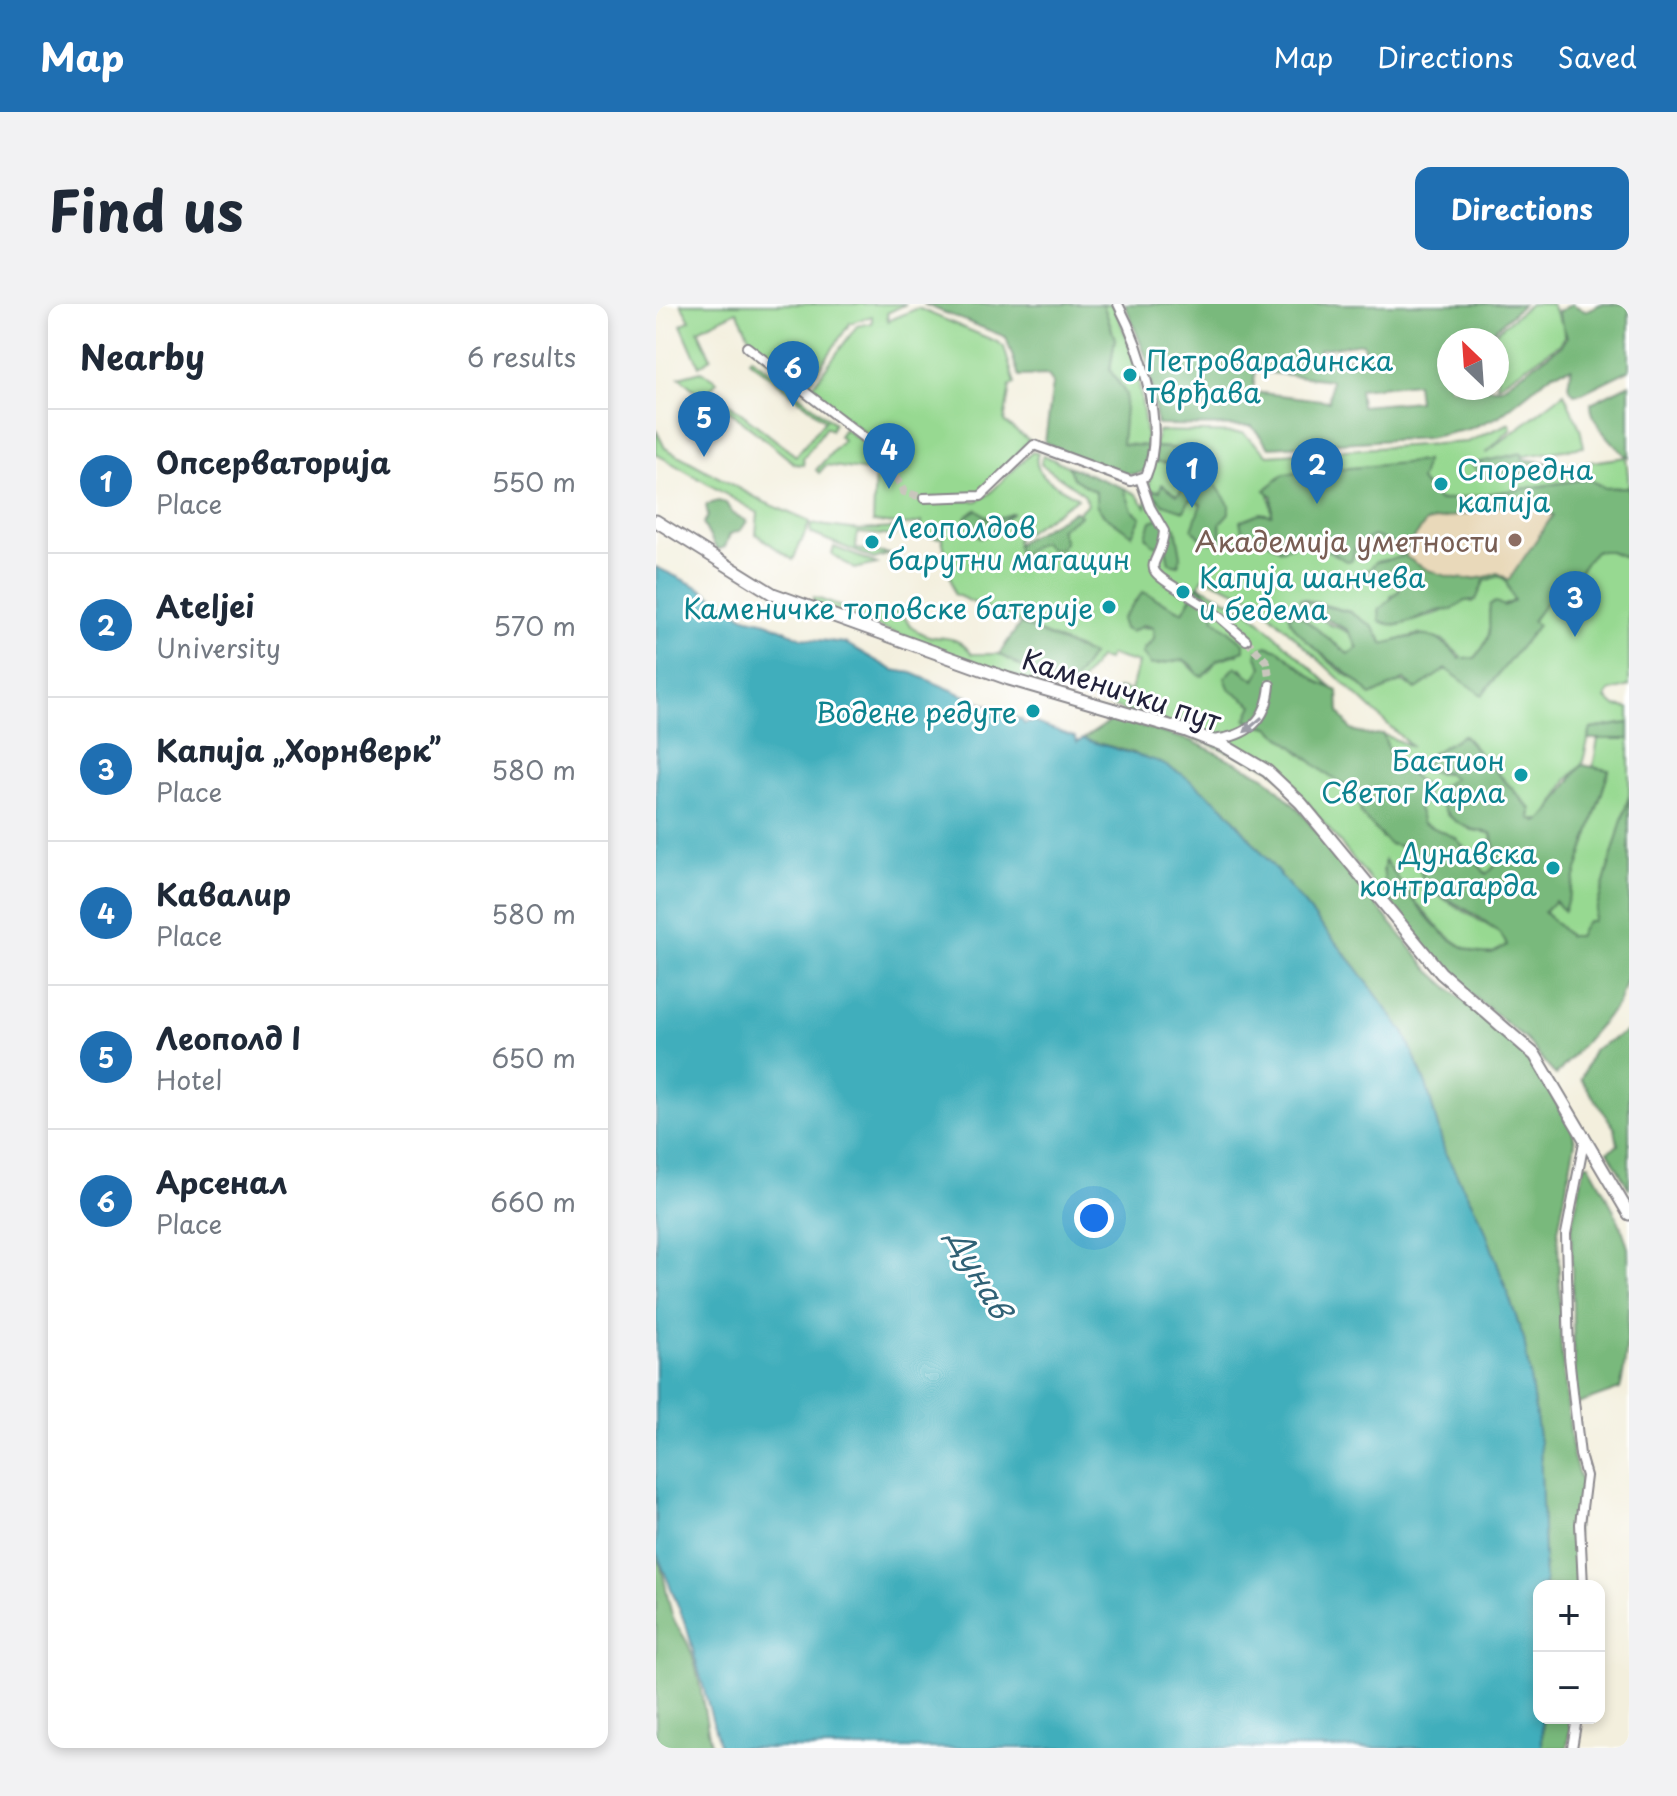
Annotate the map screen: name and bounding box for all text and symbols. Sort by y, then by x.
text: Map [40,28,124,85]
text: Map [1274,35,1333,78]
text: Directions [1377,35,1514,78]
text: Saved [1558,35,1637,78]
text: Find us [48,166,244,251]
button: Directions [1415,167,1629,250]
north arrow [1437,328,1509,400]
text: Nearby [80,330,205,382]
text: 6 results [467,337,576,376]
place label: Петроварадинска тврђава [1146,338,1394,413]
pin: 6 [767,341,819,407]
marker: Петроварадинска тврђава [1121,366,1139,384]
pin: 5 [678,391,730,457]
pin: 4 [863,423,915,489]
pin: 2 [1291,438,1343,504]
text: Опсерваторија [156,439,391,484]
pin: 1 [1166,442,1218,508]
place label: Споредна капија [1457,447,1594,522]
text: 1 [100,462,112,501]
text: 550 m [492,462,576,501]
marker: Споредна капија [1432,475,1450,493]
text: Place [156,484,222,523]
place label: Леополдов барутни магацин [888,505,1130,580]
place label: Академија уметности [1195,519,1499,562]
marker: Академија уметности [1506,531,1524,549]
marker: Леополдов барутни магацин [863,533,881,551]
place label: Капија шанчева и бедема [1199,555,1426,630]
pin: 3 [1549,571,1601,637]
text: Ateljei [156,583,255,628]
marker: Капија шанчева и бедема [1174,583,1192,601]
place label: Каменичке топовске батерије [683,586,1093,629]
marker: Каменичке топовске батерије [1100,598,1118,616]
text: 2 [97,606,115,645]
text: 570 m [493,606,576,645]
text: University [156,628,281,667]
street label: Каменички пут [1017,637,1228,742]
place label: Водене редуте [816,690,1017,733]
marker: Водене редуте [1024,702,1042,720]
one-way arrow [1243,716,1263,733]
text: Капија „Хорнверк” [156,727,441,772]
place label: Бастион Светог Карла [1321,738,1506,813]
text: 3 [97,750,115,789]
text: 580 m [491,750,576,789]
marker: Бастион Светог Карла [1512,766,1530,784]
text: Place [156,772,222,811]
place label: Дунавска контрагарда [1359,831,1538,906]
marker: Дунавска контрагарда [1544,859,1562,877]
text: Кавалир [156,871,291,916]
text: 4 [97,894,115,933]
text: 580 m [491,894,576,933]
text: Place [156,916,222,955]
text: Леополд I [156,1015,301,1060]
text: 5 [98,1038,114,1077]
text: 650 m [491,1038,576,1077]
text: Hotel [156,1060,222,1099]
text: Арсенал [156,1159,288,1204]
text: 6 [97,1182,115,1221]
text: 660 m [490,1182,576,1221]
your location [1074,1198,1114,1238]
text: Place [156,1204,222,1243]
water label: Дунав [937,1218,1026,1330]
map controls [1533,1580,1605,1724]
button: + [1533,1580,1605,1652]
button: − [1533,1652,1605,1724]

